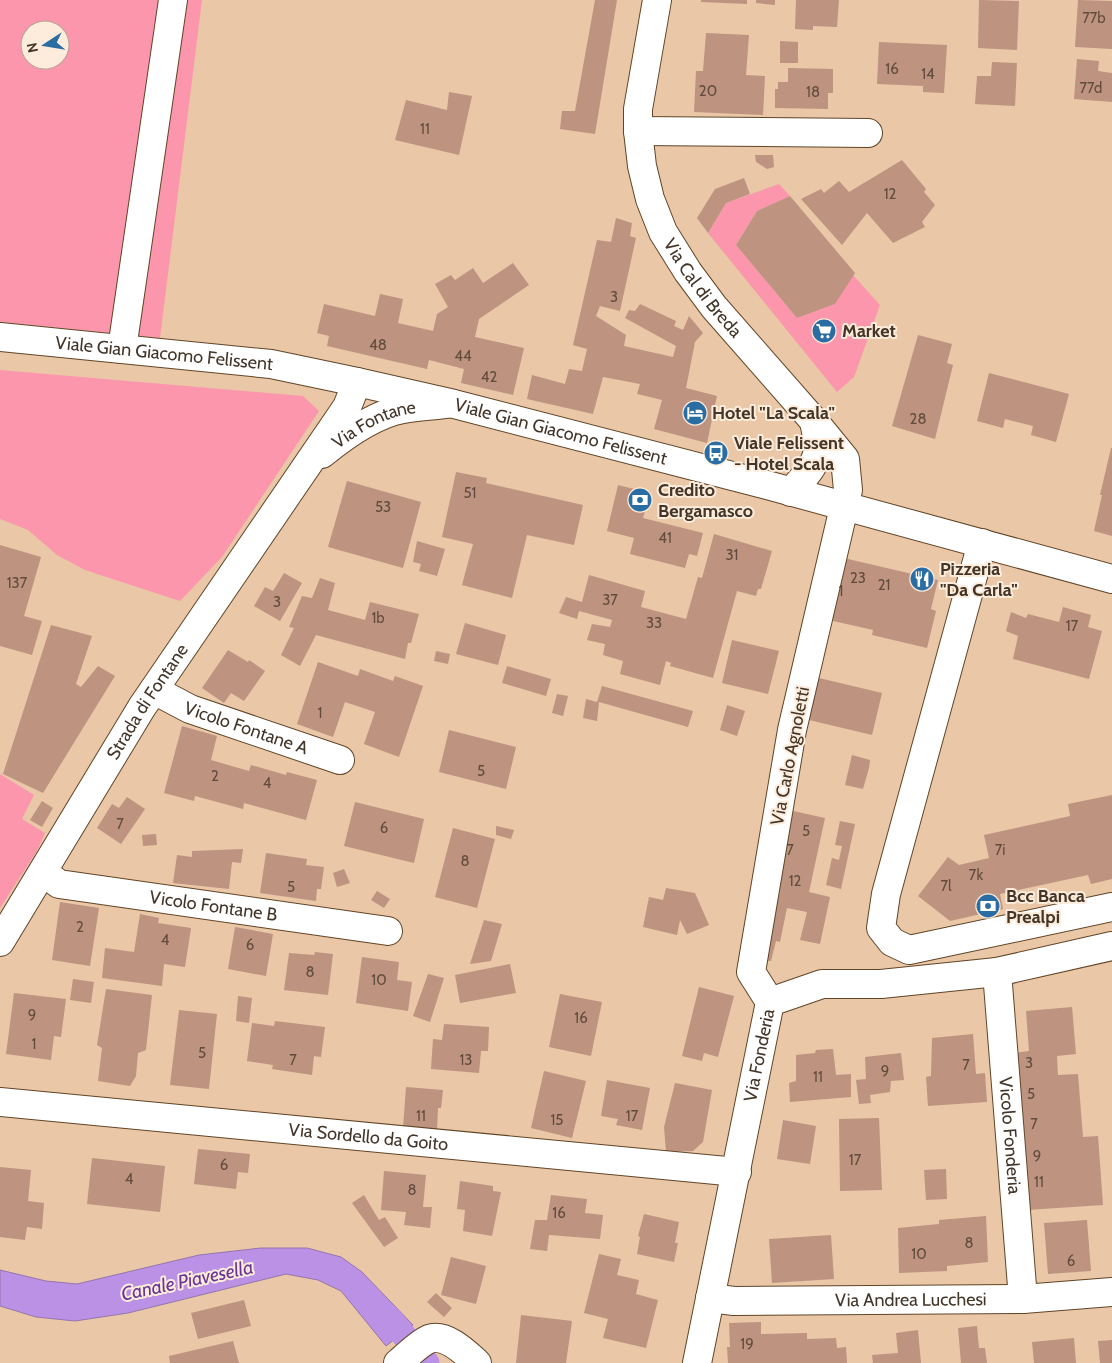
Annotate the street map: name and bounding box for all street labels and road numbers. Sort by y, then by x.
street label: Via Cal di Breda [659,234,747,342]
street label: Viale Gian Giacomo Felissent [54,332,274,375]
street label: Viale Gian Giacomo Felissent [452,394,669,470]
street label: Via Fontane [328,396,417,453]
street label: Strada di Fontane [102,640,193,763]
street label: Via Carlo Agnoletti [766,685,814,827]
street label: Vicolo Fontane A [181,697,311,759]
street label: Vicolo Fontane B [148,886,279,926]
street label: Via Fonderia [739,1006,779,1104]
street label: Vicolo Fonderia [994,1076,1026,1195]
street label: Via Sordello da Goito [288,1118,449,1156]
street label: Via Andrea Lucchesi [835,1288,987,1311]

